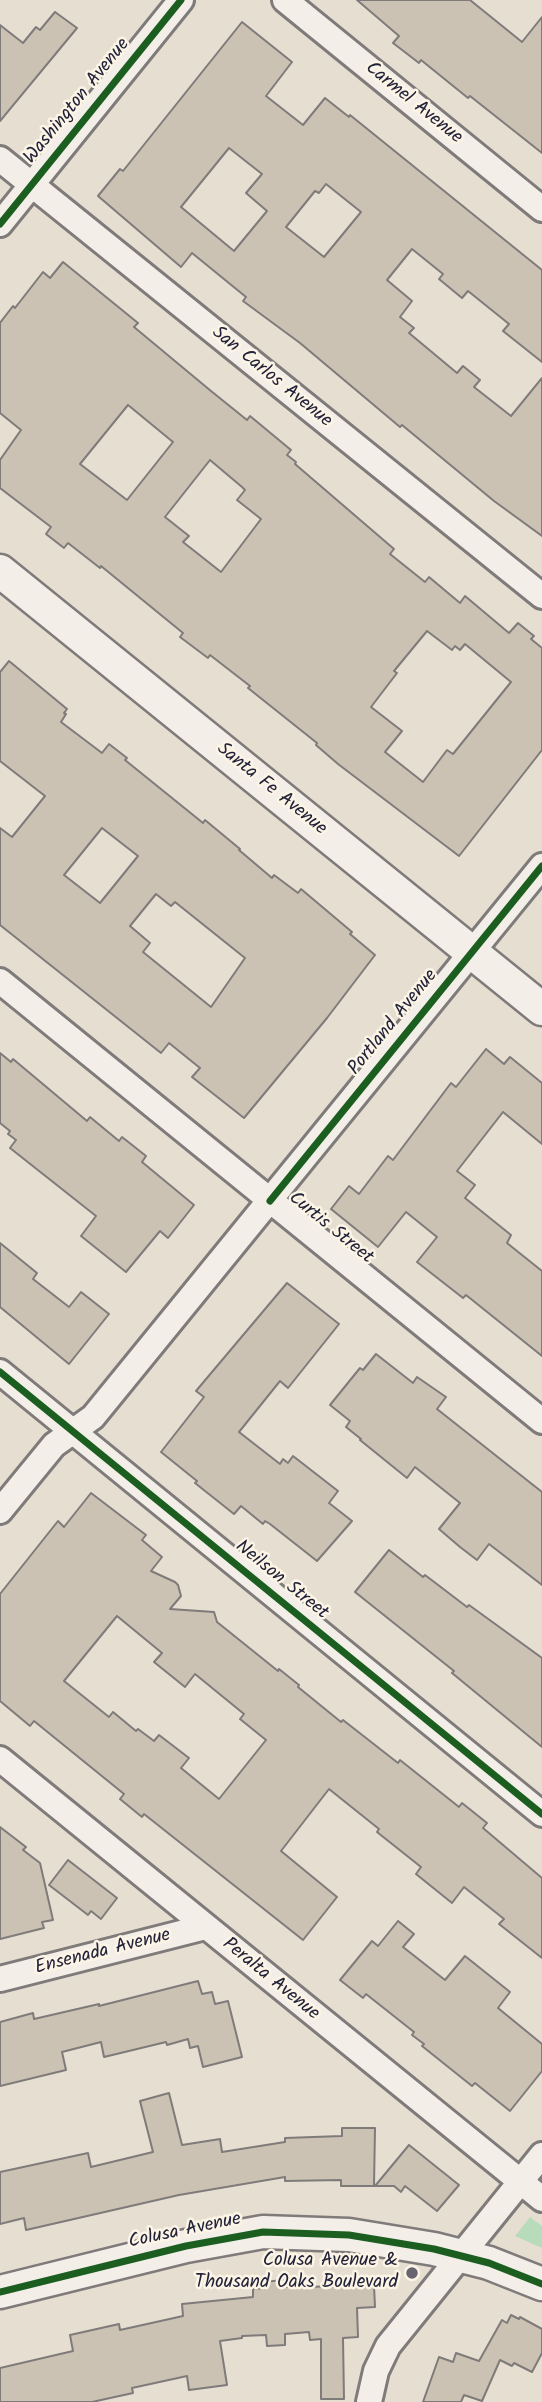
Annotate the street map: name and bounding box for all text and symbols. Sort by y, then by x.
street label: Washington Avenue [20,34,136,170]
street label: Carmel Avenue [360,58,466,150]
street label: San Carlos Avenue [206,322,336,434]
street label: Santa Fe Avenue [211,739,331,841]
street label: Portland Avenue [344,966,444,1080]
street label: Curtis Street [283,1188,377,1270]
street label: Neilson Street [230,1537,332,1625]
street label: Ensenada Avenue [33,1925,173,1981]
street label: Peralta Avenue [217,1934,323,2026]
street label: Colusa Avenue [127,2209,243,2255]
place label: Colusa Avenue & Thousand Oaks Boulevard [195,2251,398,2295]
marker: Colusa Avenue & Thousand Oaks Boulevard [404,2265,420,2281]

